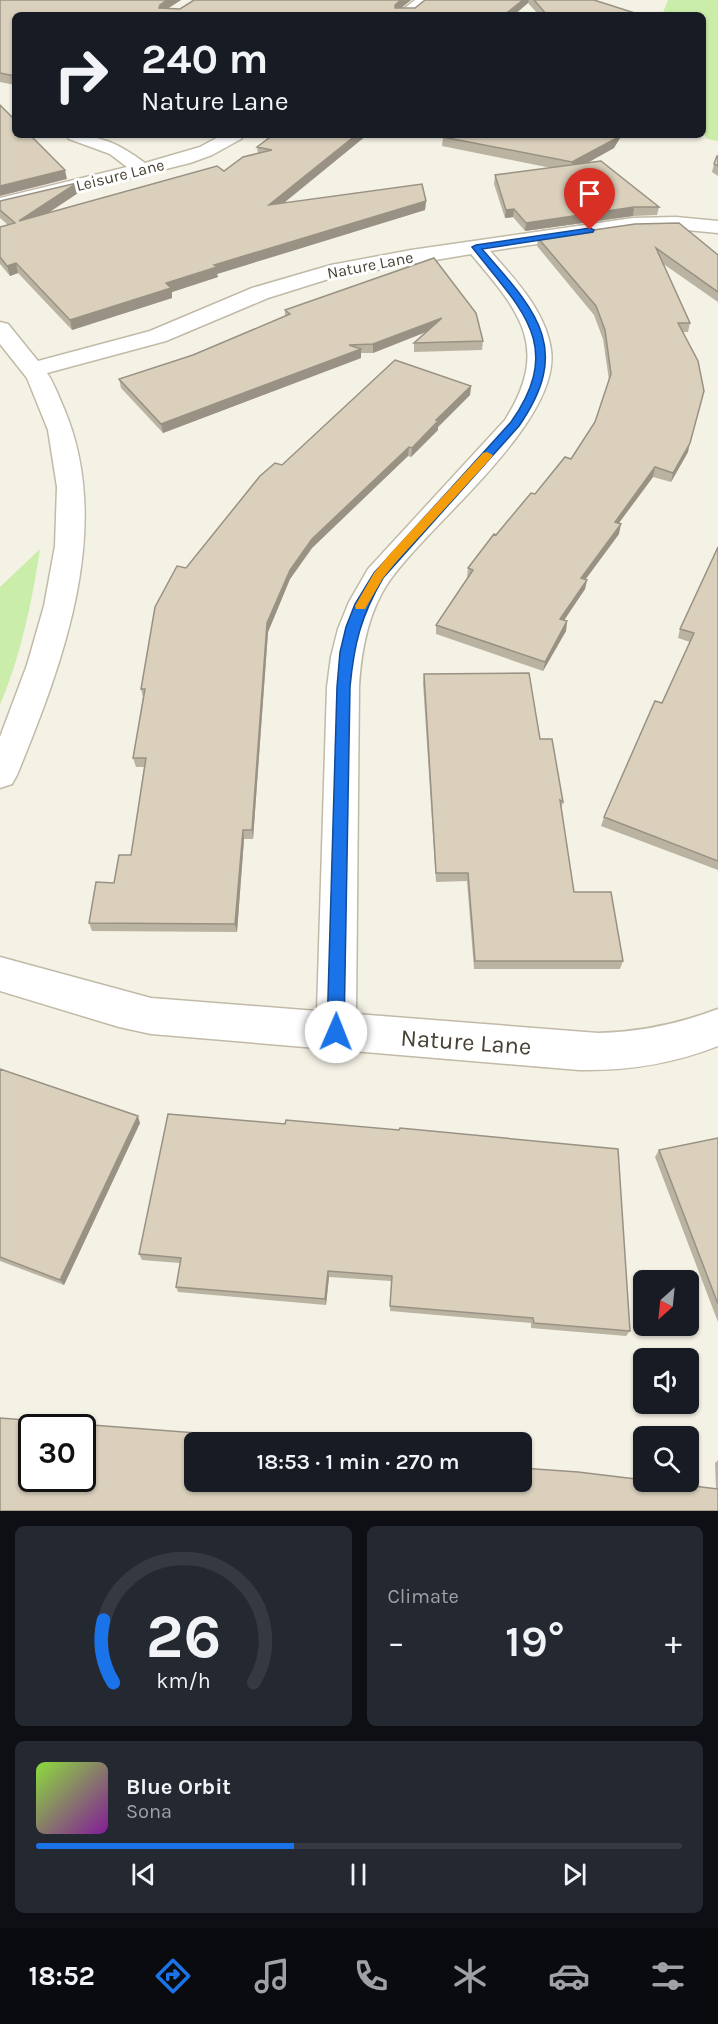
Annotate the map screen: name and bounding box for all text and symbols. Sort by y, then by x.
text: 240 m [141,34,268,84]
icon: right [42,36,120,114]
text: Nature Lane [141,85,289,117]
street label: Leisure Lane [74,155,166,195]
pin [564,168,615,230]
icon: arrive [573,177,606,210]
street label: Nature Lane [325,247,415,283]
position arrow [304,1000,368,1064]
street label: Nature Lane [400,1023,532,1061]
north arrow [633,1270,699,1336]
map controls [633,1270,699,1492]
button: sound [633,1348,699,1414]
speed limit sign: 30 [18,1414,96,1492]
button: search [633,1426,699,1492]
text: 18:53 · 1 min · 270 m [257,1449,460,1475]
text: Climate [388,1585,459,1608]
text: 26 [145,1600,221,1673]
text: 19° [505,1615,565,1667]
text: − [388,1623,405,1661]
text: + [665,1623,682,1661]
text: km/h [156,1668,210,1693]
text: Blue Orbit [126,1774,231,1800]
text: Sona [126,1800,172,1823]
icon: previous [127,1858,160,1891]
icon: pause [342,1858,375,1891]
icon: next [558,1858,591,1891]
icon: directions [152,1955,194,1997]
icon: music [251,1955,293,1997]
icon: phone [350,1955,392,1997]
icon: climate [449,1955,491,1997]
icon: car [548,1955,590,1997]
icon: filters [647,1955,689,1997]
text: 18:52 [29,1960,95,1992]

